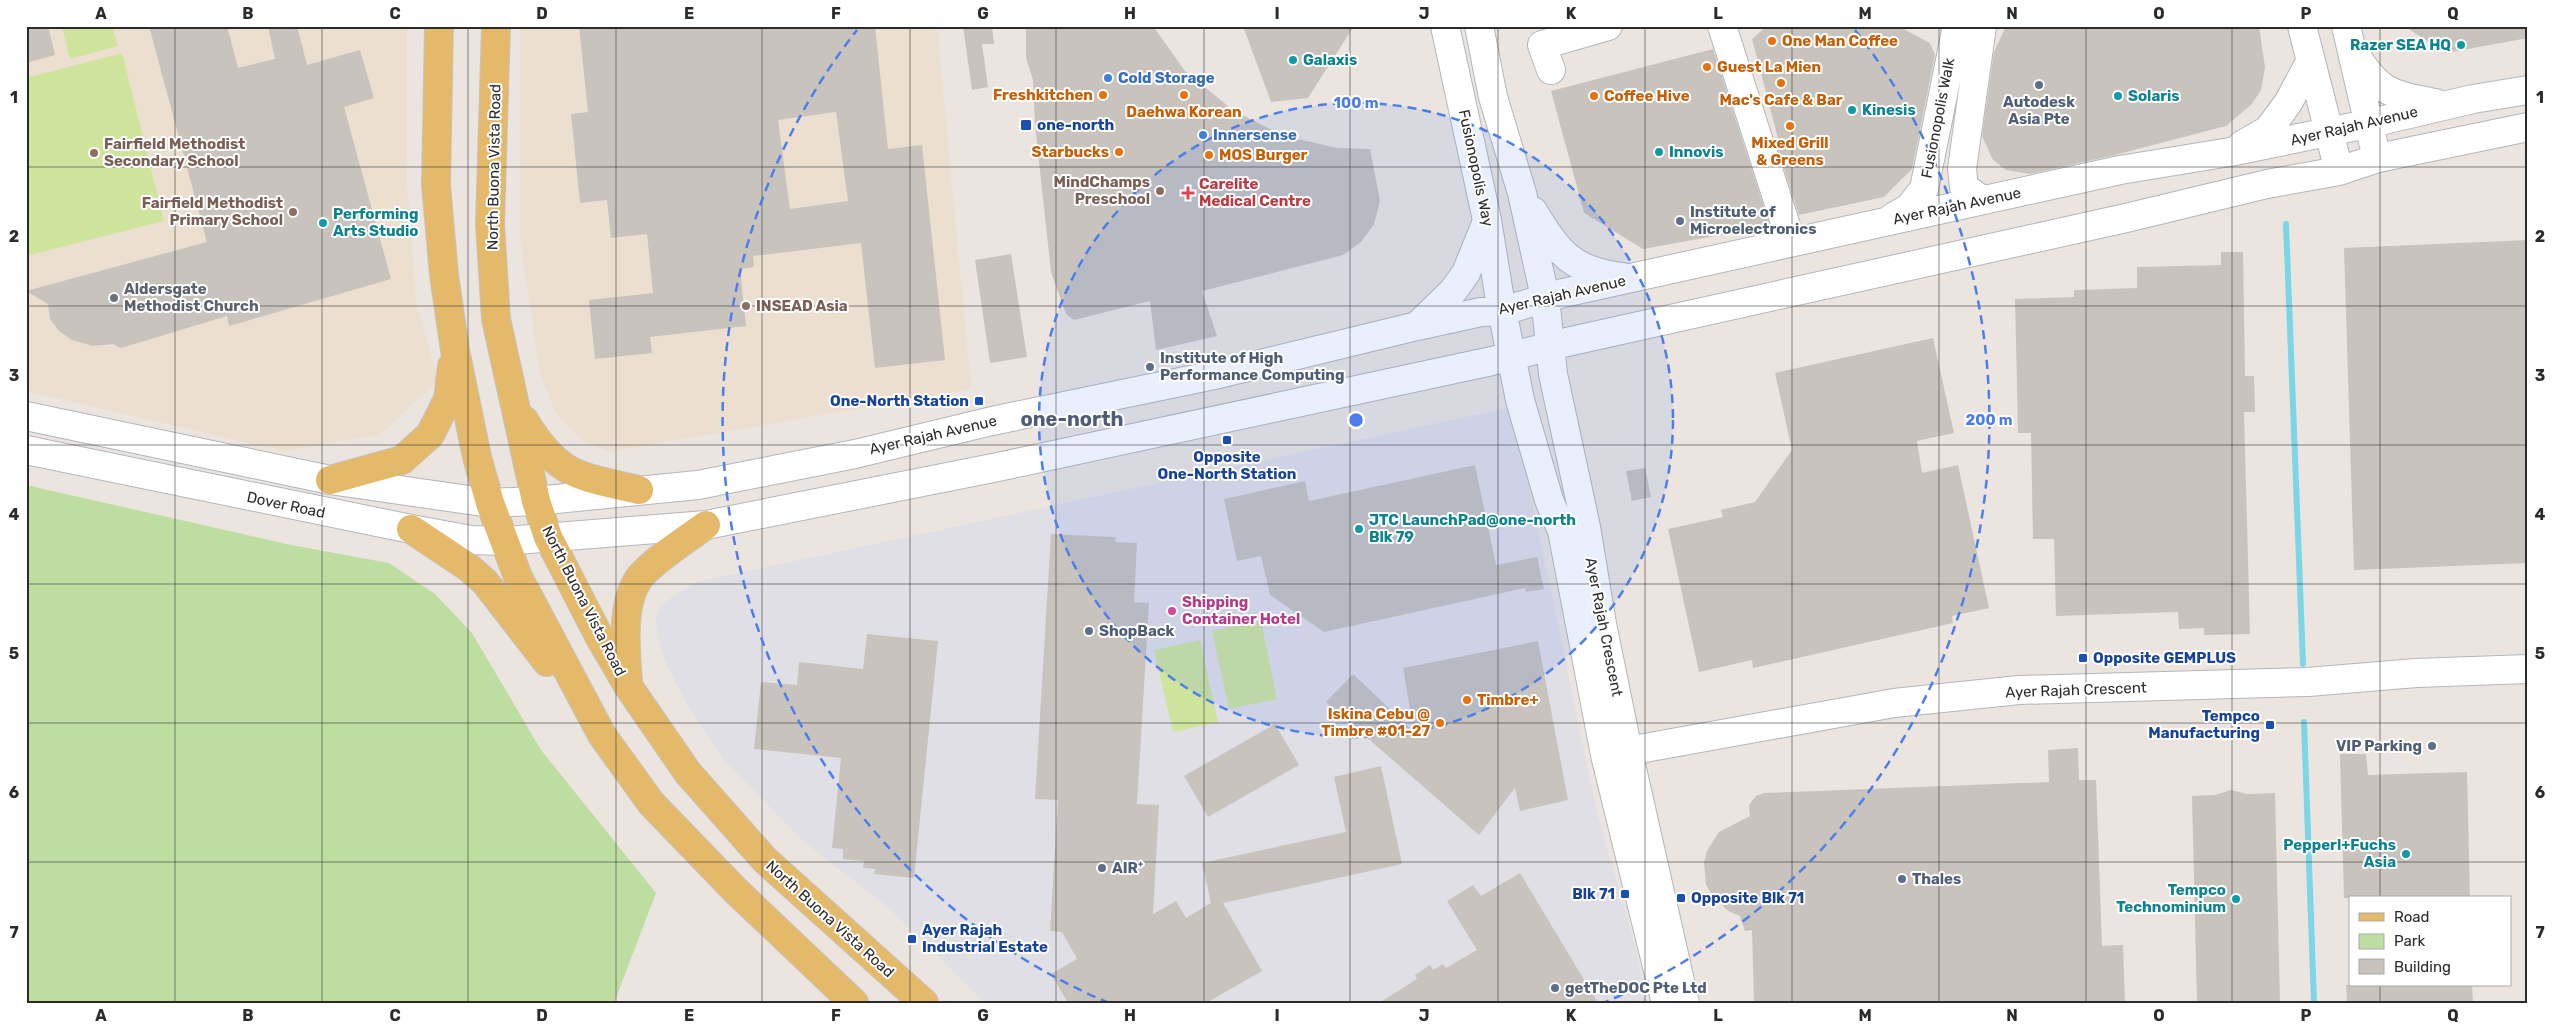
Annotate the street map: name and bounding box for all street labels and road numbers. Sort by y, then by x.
street label: Fusionopolis Walk [1917,56,1959,180]
street label: North Buona Vista Road [484,84,504,250]
street label: Ayer Rajah Avenue [2288,103,2420,149]
street label: Fusionopolis Way [1455,108,1497,228]
street label: Ayer Rajah Avenue [1891,184,2023,228]
street label: Ayer Rajah Avenue [1496,272,1628,318]
street label: Ayer Rajah Avenue [867,412,999,458]
street label: Dover Road [245,488,327,522]
street label: North Buona Vista Road [538,523,630,679]
street label: Ayer Rajah Crescent [1582,556,1626,698]
street label: Ayer Rajah Crescent [2005,679,2147,701]
street label: North Buona Vista Road [762,857,898,981]

